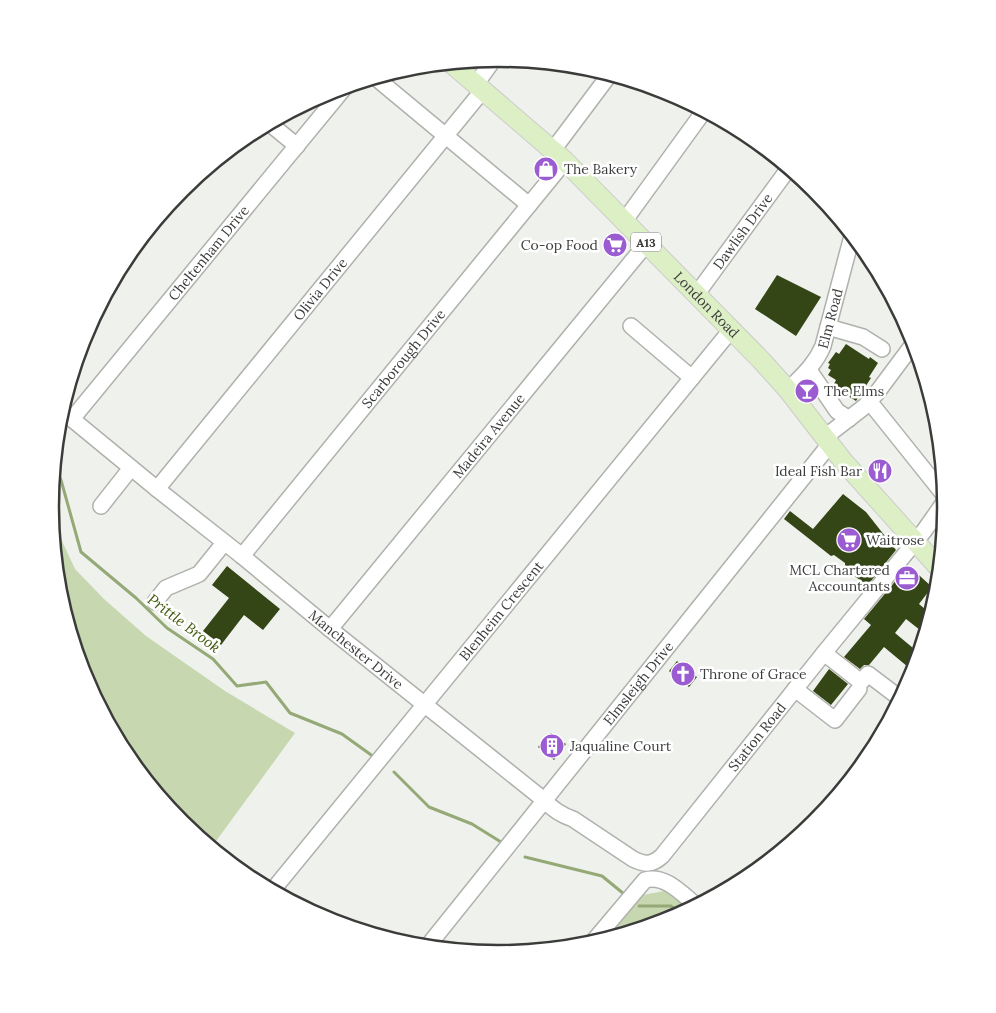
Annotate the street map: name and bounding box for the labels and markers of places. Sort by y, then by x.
shop icon: The Bakery [533,156,559,182]
place label: The Bakery [564,160,638,178]
supermarket icon: Co-op Food [602,232,628,258]
place label: Co-op Food [521,236,598,254]
bar icon: The Elms [794,378,820,404]
place label: The Elms [824,382,884,400]
restaurant icon: Ideal Fish Bar [867,458,893,484]
place label: Ideal Fish Bar [775,462,862,480]
supermarket icon: Waitrose [836,527,862,553]
place label: Waitrose [866,531,925,549]
place label: MCL Chartered Accountants [789,561,890,595]
office icon: MCL Chartered Accountants [894,565,920,591]
church icon: Throne of Grace [670,661,696,687]
place label: Throne of Grace [700,665,807,683]
building icon: Jaqualine Court [539,733,565,759]
place label: Jaqualine Court [569,737,672,755]

